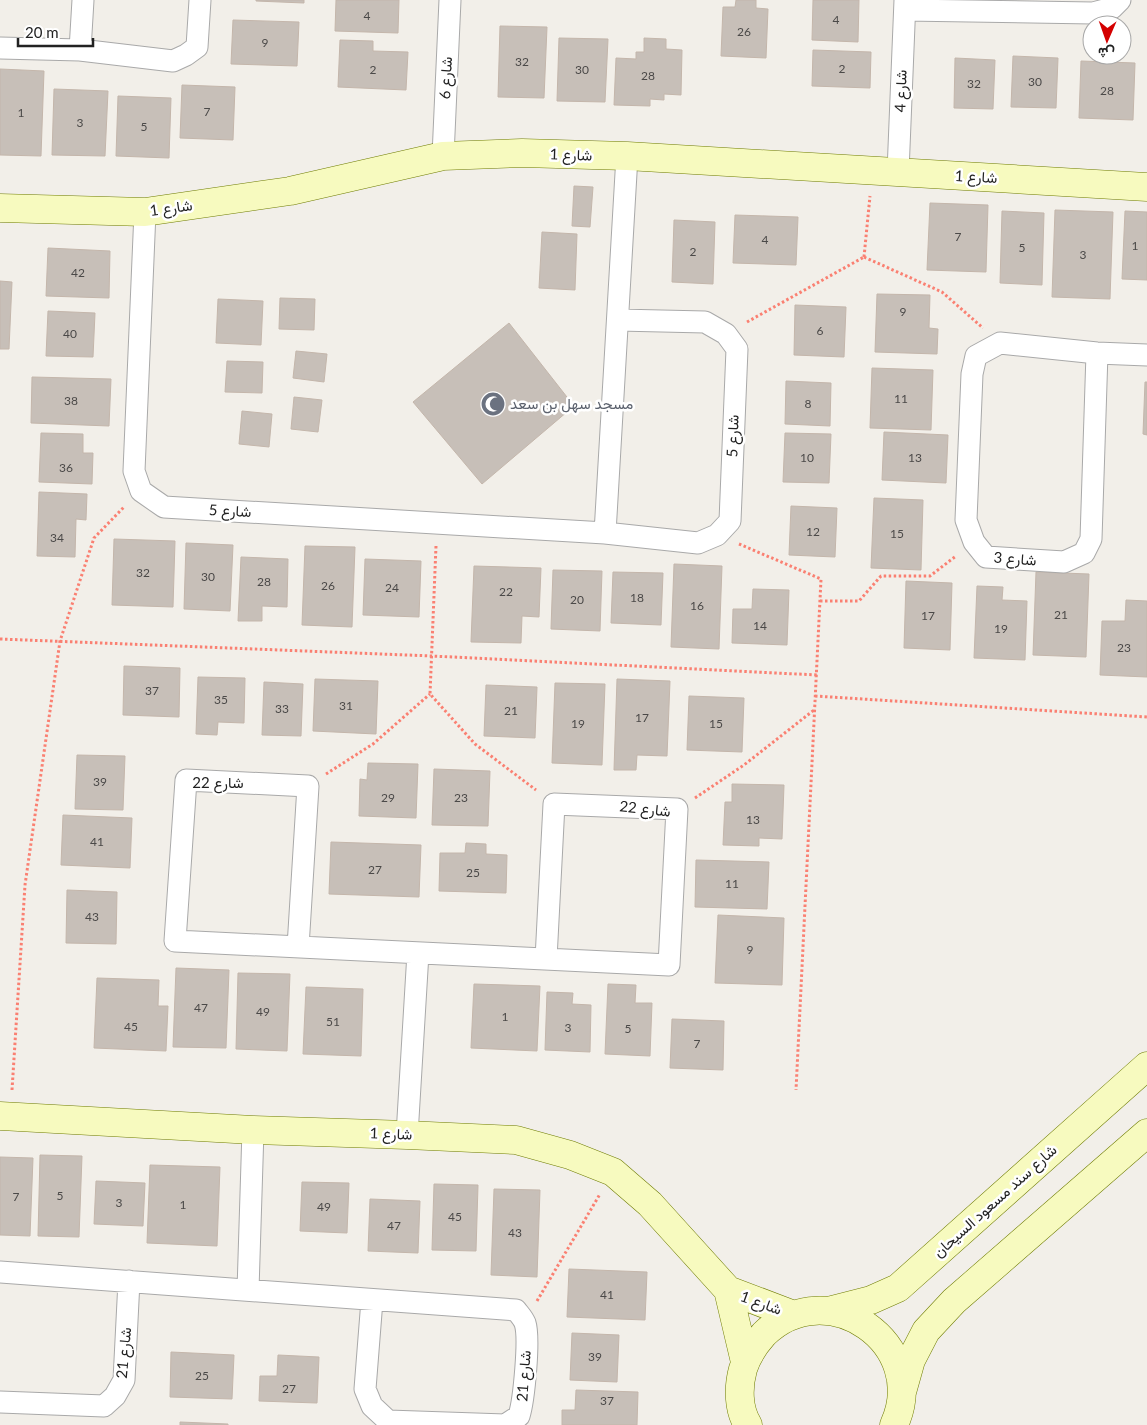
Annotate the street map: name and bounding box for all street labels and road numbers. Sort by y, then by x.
street label: شارع 6 [435,56,458,100]
street label: شارع 4 [890,69,913,113]
street label: شارع 1 [549,144,593,167]
street label: شارع 1 [954,166,998,189]
street label: شارع 1 [148,195,194,222]
street label: شارع 5 [722,414,745,458]
street label: شارع 5 [208,500,252,523]
street label: شارع 3 [993,548,1037,571]
street label: شارع 22 [192,773,244,794]
street label: شارع 22 [618,796,672,823]
street label: شارع 1 [369,1123,413,1146]
street label: شارع سند مسعود السيحان [929,1140,1062,1263]
street label: شارع 1 [737,1286,785,1321]
street label: شارع 21 [112,1326,137,1380]
street label: شارع 21 [512,1349,537,1402]

